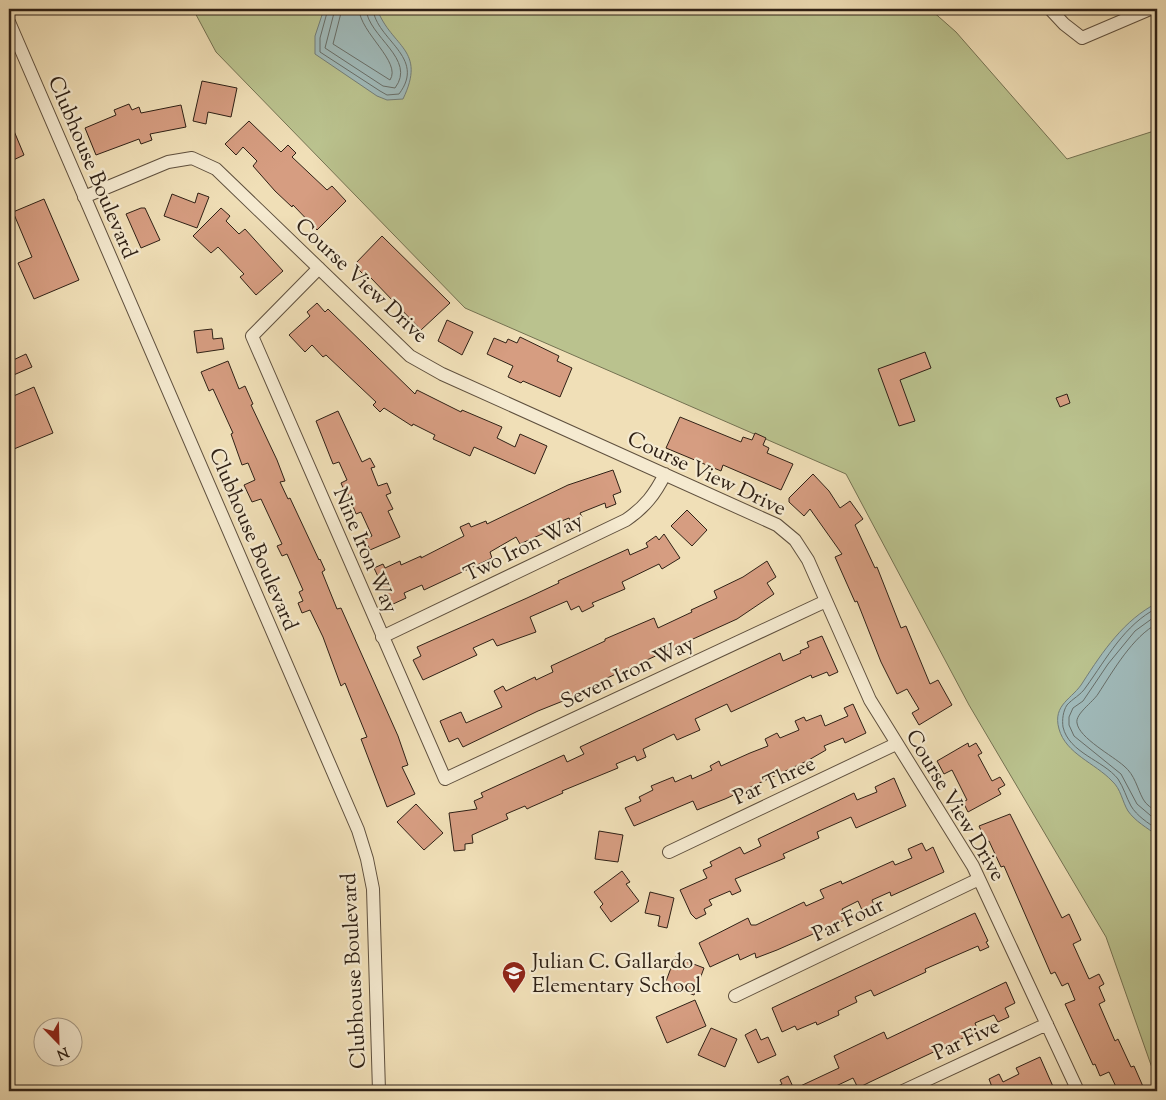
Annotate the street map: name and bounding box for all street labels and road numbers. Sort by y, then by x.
street label: Clubhouse Boulevard [39,72,143,264]
street label: Course View Drive [287,212,434,351]
street label: Course View Drive [622,425,790,525]
street label: Clubhouse Boulevard [200,444,304,636]
street label: Nine Iron Way [324,483,404,619]
street label: Two Iron Way [459,507,589,591]
street label: Seven Iron Way [556,630,700,718]
street label: Course View Drive [897,725,1011,887]
street label: Par Three [729,750,821,814]
street label: Clubhouse Boulevard [335,872,375,1070]
street label: Par Four [808,891,890,950]
street label: Par Five [929,1012,1005,1069]

